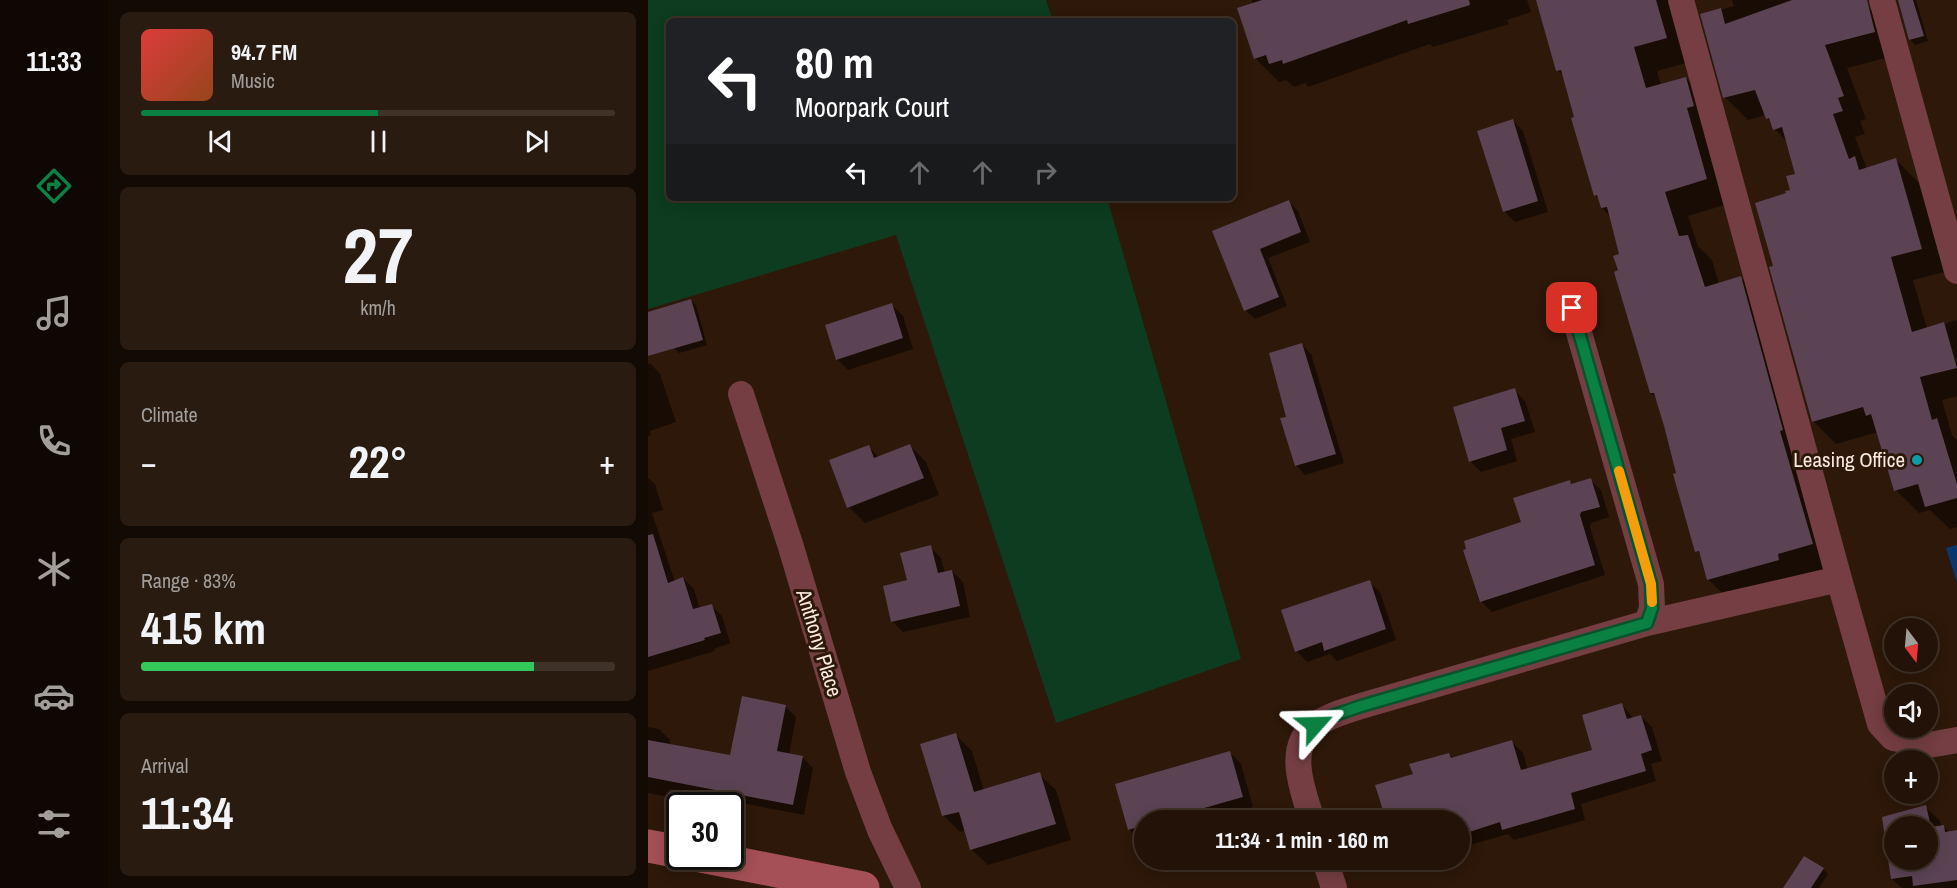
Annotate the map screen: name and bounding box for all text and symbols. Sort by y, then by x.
text: 80 m [795,35,874,91]
text: 94.7 FM [231,37,297,67]
icon: left [696,42,774,120]
text: 11:33 [26,43,82,79]
text: Music [231,67,275,94]
text: Moorpark Court [795,89,949,125]
icon: previous [204,125,237,158]
icon: pause [362,125,395,158]
icon: next [520,125,553,158]
icon: left [840,156,873,189]
icon: ahead [903,156,936,189]
icon: ahead [966,156,999,189]
icon: right [1029,156,1062,189]
icon: directions [33,165,75,207]
text: 27 [342,202,414,307]
pin [1546,282,1597,333]
icon: arrive [1555,291,1588,324]
icon: music [33,292,75,334]
text: km/h [360,294,396,321]
text: Climate [141,401,198,428]
icon: phone [33,420,75,462]
text: 22° [348,431,408,492]
text: − [141,440,157,484]
text: + [599,440,615,484]
place label: Leasing Office [1793,445,1905,474]
marker: Leasing Office [1910,453,1924,467]
icon: climate [33,548,75,590]
text: Range · 83% [141,567,236,594]
street label: Anthony Place [789,585,850,700]
text: 415 km [141,597,266,658]
north arrow [1884,618,1938,672]
map controls [1884,618,1938,870]
icon: car [33,675,75,717]
button: sound [1884,684,1938,738]
position arrow [1283,693,1347,757]
button: + [1884,750,1938,804]
text: Arrival [141,752,188,779]
text: 11:34 [141,782,233,843]
speed limit sign: 30 [666,792,744,870]
icon: filters [33,803,75,845]
button: − [1884,816,1938,870]
text: 11:34 · 1 min · 160 m [1215,825,1389,855]

